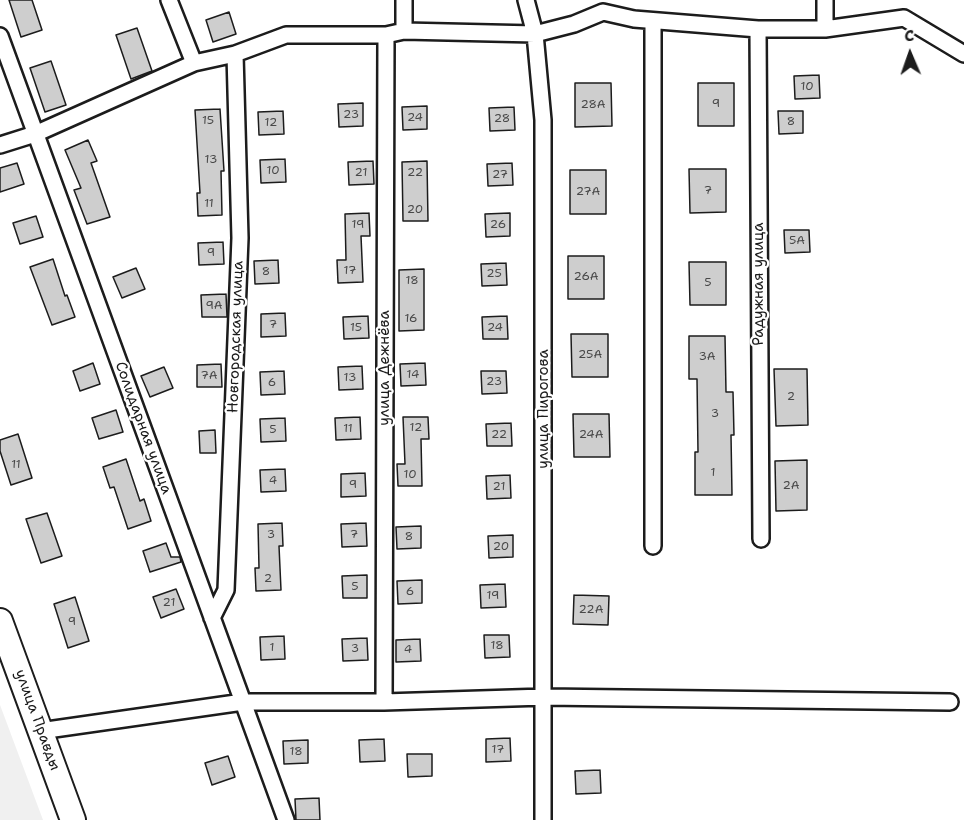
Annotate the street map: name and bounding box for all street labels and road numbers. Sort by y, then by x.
street label: Радужная улица [750,222,768,346]
street label: Новгородская улица [224,261,248,413]
street label: улица Дежнёва [376,310,394,426]
street label: улица Пирогова [535,349,553,469]
street label: Солидарная улица [111,359,175,497]
street label: улица Правды [10,667,64,773]

